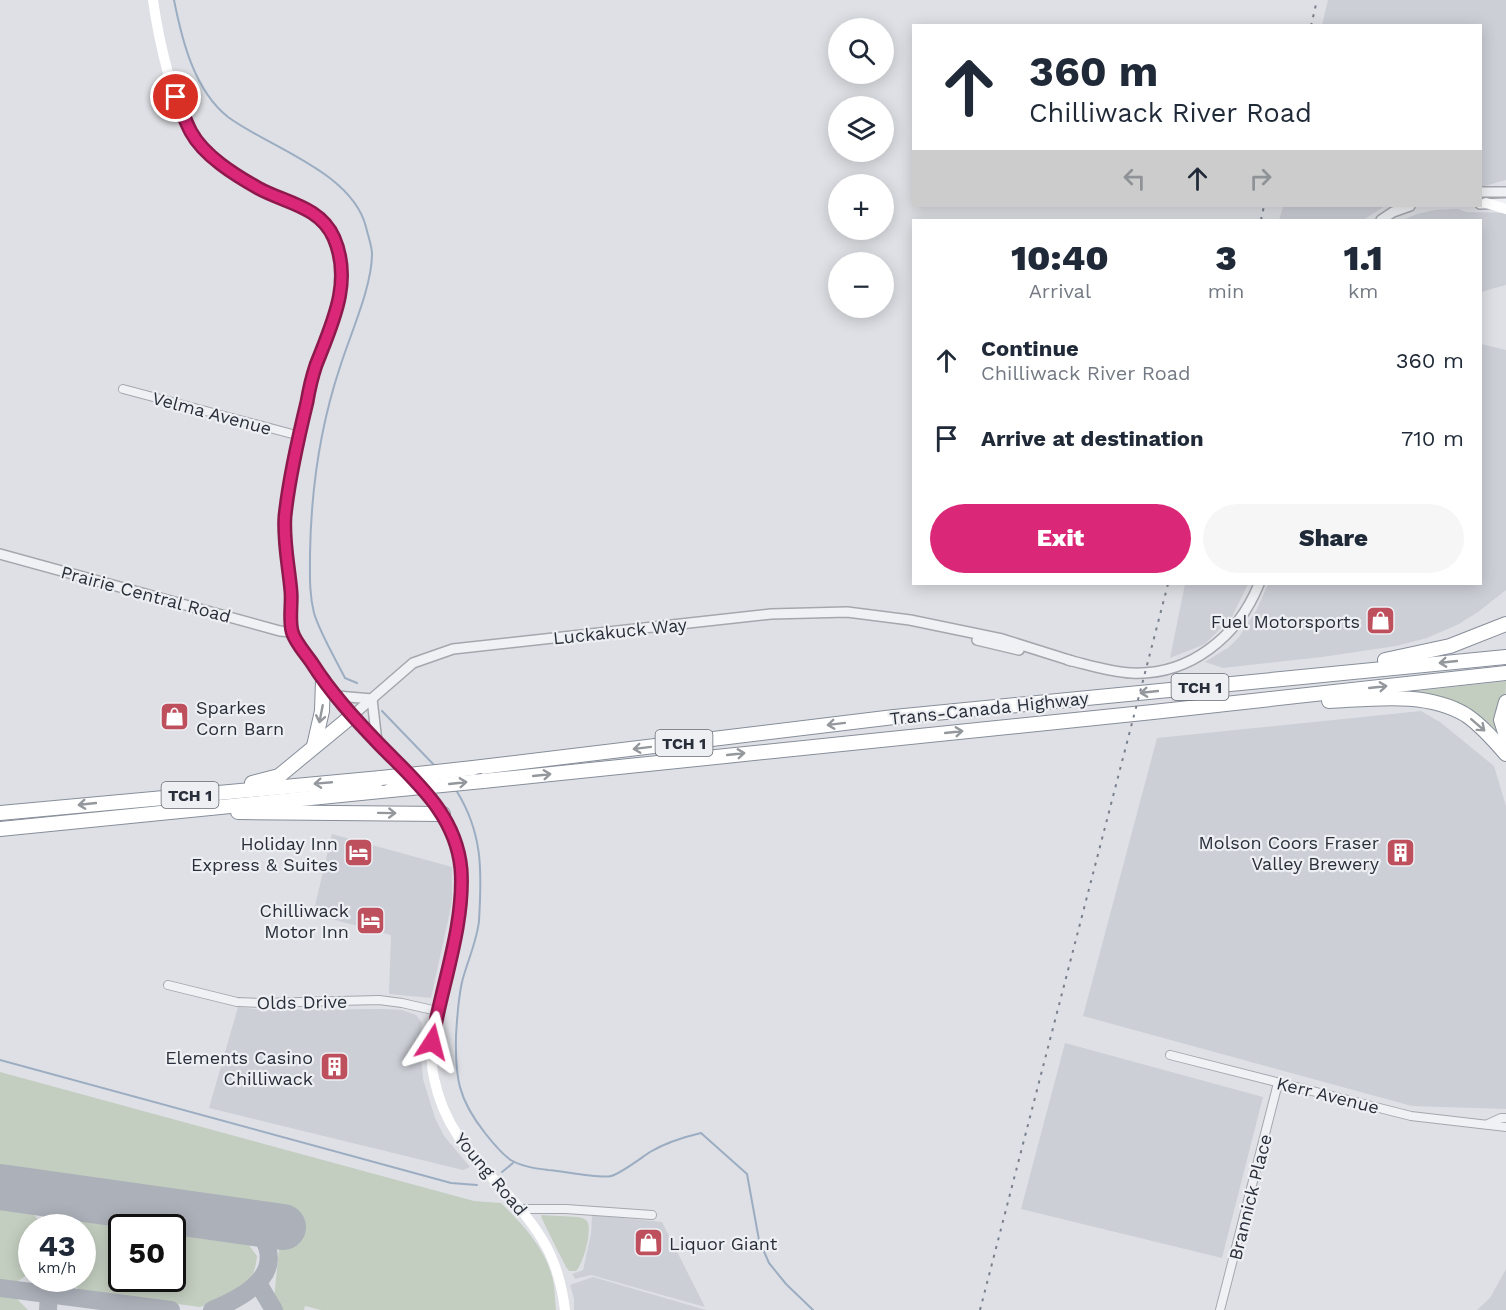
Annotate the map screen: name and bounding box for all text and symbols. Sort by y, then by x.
map controls [828,18,894,318]
button: search [828,18,894,84]
text: 360 m [1029,47,1158,96]
icon: ahead [930,48,1008,126]
pin [150,71,201,122]
icon: arrive [159,80,192,113]
button: layers [828,96,894,162]
text: Chilliwack River Road [1029,97,1312,129]
icon: left [1118,162,1151,195]
icon: ahead [1181,162,1214,195]
icon: right [1244,162,1277,195]
button: + [828,174,894,240]
text: 10:40 [1011,237,1109,279]
text: 3 [1215,237,1237,279]
text: 1.1 [1343,237,1383,279]
button: − [828,252,894,318]
text: Arrival [1029,279,1091,303]
text: min [1208,279,1244,303]
text: km [1348,279,1378,303]
text: Continue [981,336,1079,361]
icon: ahead [930,344,963,377]
text: 360 m [1396,348,1464,373]
text: Chilliwack River Road [981,361,1191,385]
street label: Velma Avenue [150,387,274,439]
icon: arrive [930,422,963,455]
text: Arrive at destination [981,426,1204,451]
text: 710 m [1401,426,1464,451]
button: Exit [930,504,1191,573]
button: Share [1203,504,1464,573]
street label: Prairie Central Road [59,561,233,627]
shop icon: Fuel Motorsports [1365,605,1397,637]
place label: Fuel Motorsports [1211,611,1360,632]
street label: Luckakuck Way [552,613,689,648]
one-way arrow [1438,657,1458,668]
road number: TCH 1 [1172,674,1228,700]
one-way arrow [1367,682,1387,693]
street label: Trans-Canada Highway [888,687,1090,729]
one-way arrow [1140,687,1160,698]
place label: Sparkes Corn Barn [196,697,284,739]
shop icon: Sparkes Corn Barn [159,701,191,733]
one-way arrow [315,703,326,723]
one-way arrow [1470,718,1485,732]
one-way arrow [826,719,846,730]
one-way arrow [943,726,963,737]
road number: TCH 1 [656,730,712,756]
one-way arrow [633,743,653,754]
one-way arrow [725,748,745,759]
one-way arrow [531,769,551,780]
one-way arrow [448,777,467,788]
one-way arrow [313,778,333,789]
road number: TCH 1 [162,782,219,808]
one-way arrow [77,799,97,810]
one-way arrow [377,807,397,819]
place label: Molson Coors Fraser Valley Brewery [1199,832,1380,874]
place label: Holiday Inn Express & Suites [191,833,338,875]
building icon: Molson Coors Fraser Valley Brewery [1384,836,1416,868]
hotel icon: Holiday Inn Express & Suites [343,837,375,869]
place label: Chilliwack Motor Inn [260,900,349,942]
hotel icon: Chilliwack Motor Inn [354,904,386,936]
street label: Olds Drive [256,991,348,1013]
position arrow [400,1010,464,1074]
place label: Elements Casino Chilliwack [165,1047,313,1089]
building icon: Elements Casino Chilliwack [318,1051,350,1083]
street label: Kerr Avenue [1275,1072,1381,1118]
street label: Young Road [450,1128,532,1220]
street label: Brannick Place [1224,1132,1276,1262]
speed limit sign: 50 [108,1214,186,1292]
shop icon: Liquor Giant [632,1227,664,1259]
text: 43 [38,1228,76,1263]
place label: Liquor Giant [669,1233,778,1254]
text: km/h [38,1259,76,1277]

